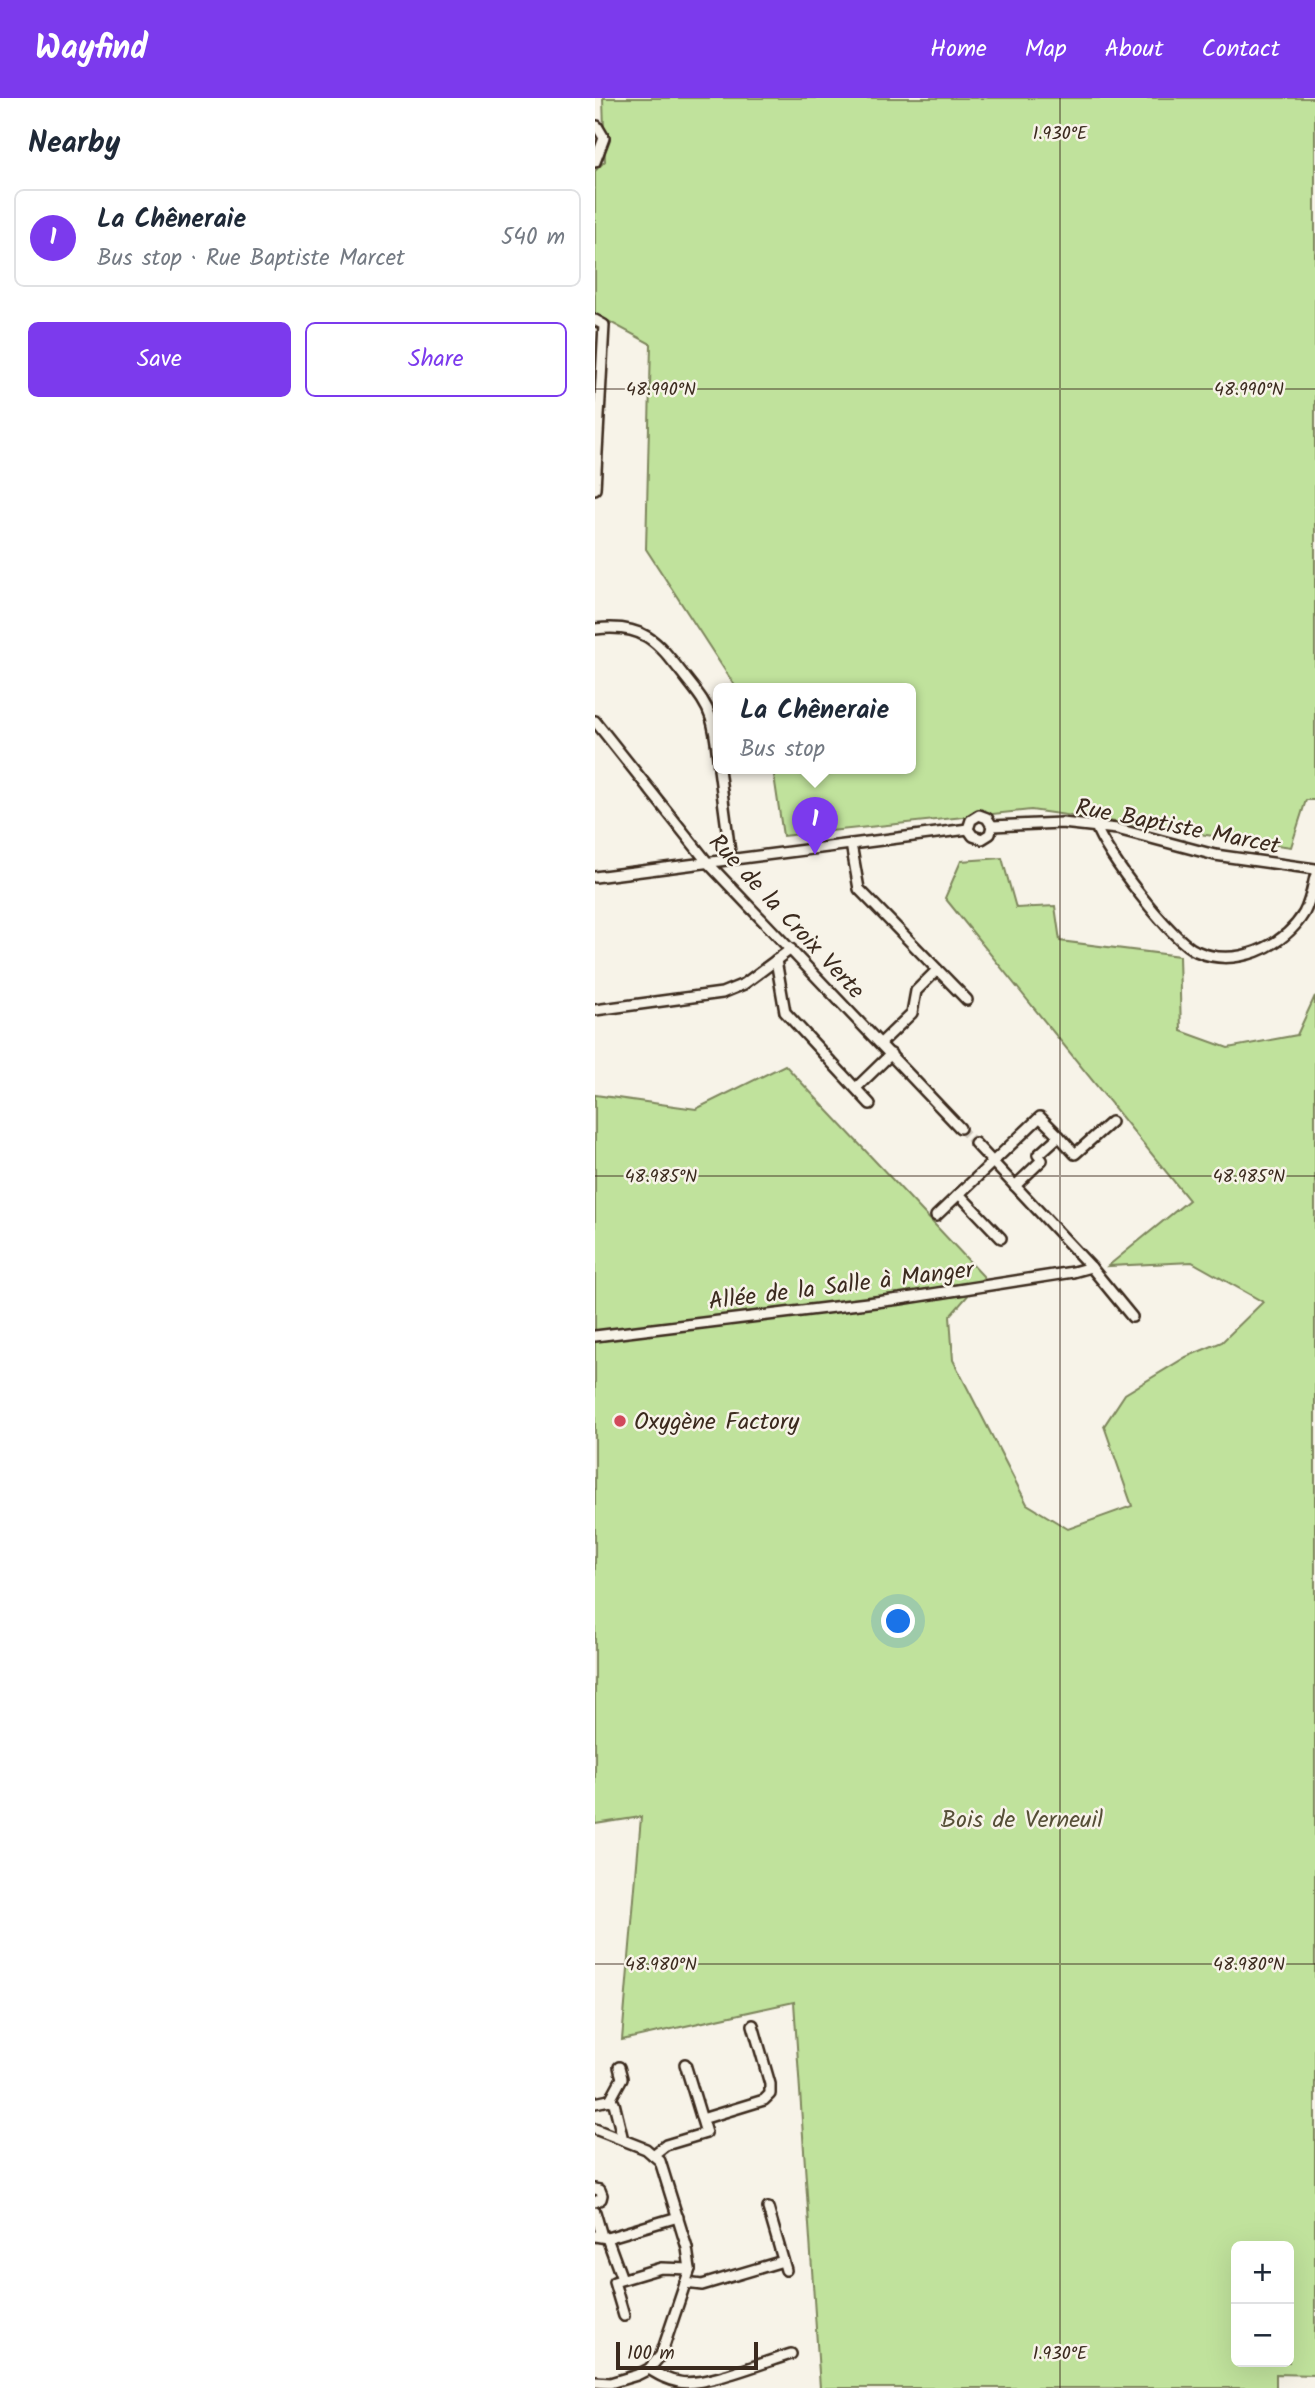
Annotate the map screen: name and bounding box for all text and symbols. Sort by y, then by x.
text: Wayfind [35,23,148,76]
text: Home [930,30,987,69]
text: Map [1025,30,1067,69]
text: About [1105,30,1163,69]
text: Contact [1201,30,1280,69]
text: Nearby [28,120,120,168]
text: 1.930°E [1033,120,1088,149]
text: La Chêneraie [97,199,246,241]
text: 1 [50,220,56,256]
text: 540 m [501,220,565,256]
text: Bus stop · Rue Baptiste Marcet [97,241,405,277]
button: Save [28,322,291,397]
button: Share [305,322,567,397]
text: 48.990°N [626,376,696,405]
text: 48.990°N [1214,376,1284,405]
popup [713,683,916,774]
text: La Chêneraie [740,690,889,732]
text: Bus stop [740,732,825,768]
street label: Rue Baptiste Marcet [1072,789,1284,867]
pin: 1 [792,797,838,855]
street label: Rue de la Croix Verte [698,825,874,1009]
text: 48.985°N [625,1163,697,1192]
text: 48.985°N [1213,1163,1285,1192]
street label: Allée de la Salle à Manger [706,1251,978,1322]
place label: Oxygène Factory [634,1403,800,1442]
marker: Oxygène Factory [612,1413,628,1429]
your location [881,1604,915,1638]
park label: Bois de Verneuil [941,1801,1103,1840]
text: 48.980°N [625,1951,697,1980]
text: 48.980°N [1213,1951,1285,1980]
map controls [1231,2241,1294,2367]
button: + [1231,2241,1294,2304]
button: − [1231,2304,1294,2367]
scale bar [616,2339,758,2371]
text: 100 m [627,2339,675,2369]
text: 1.930°E [1033,2340,1088,2369]

